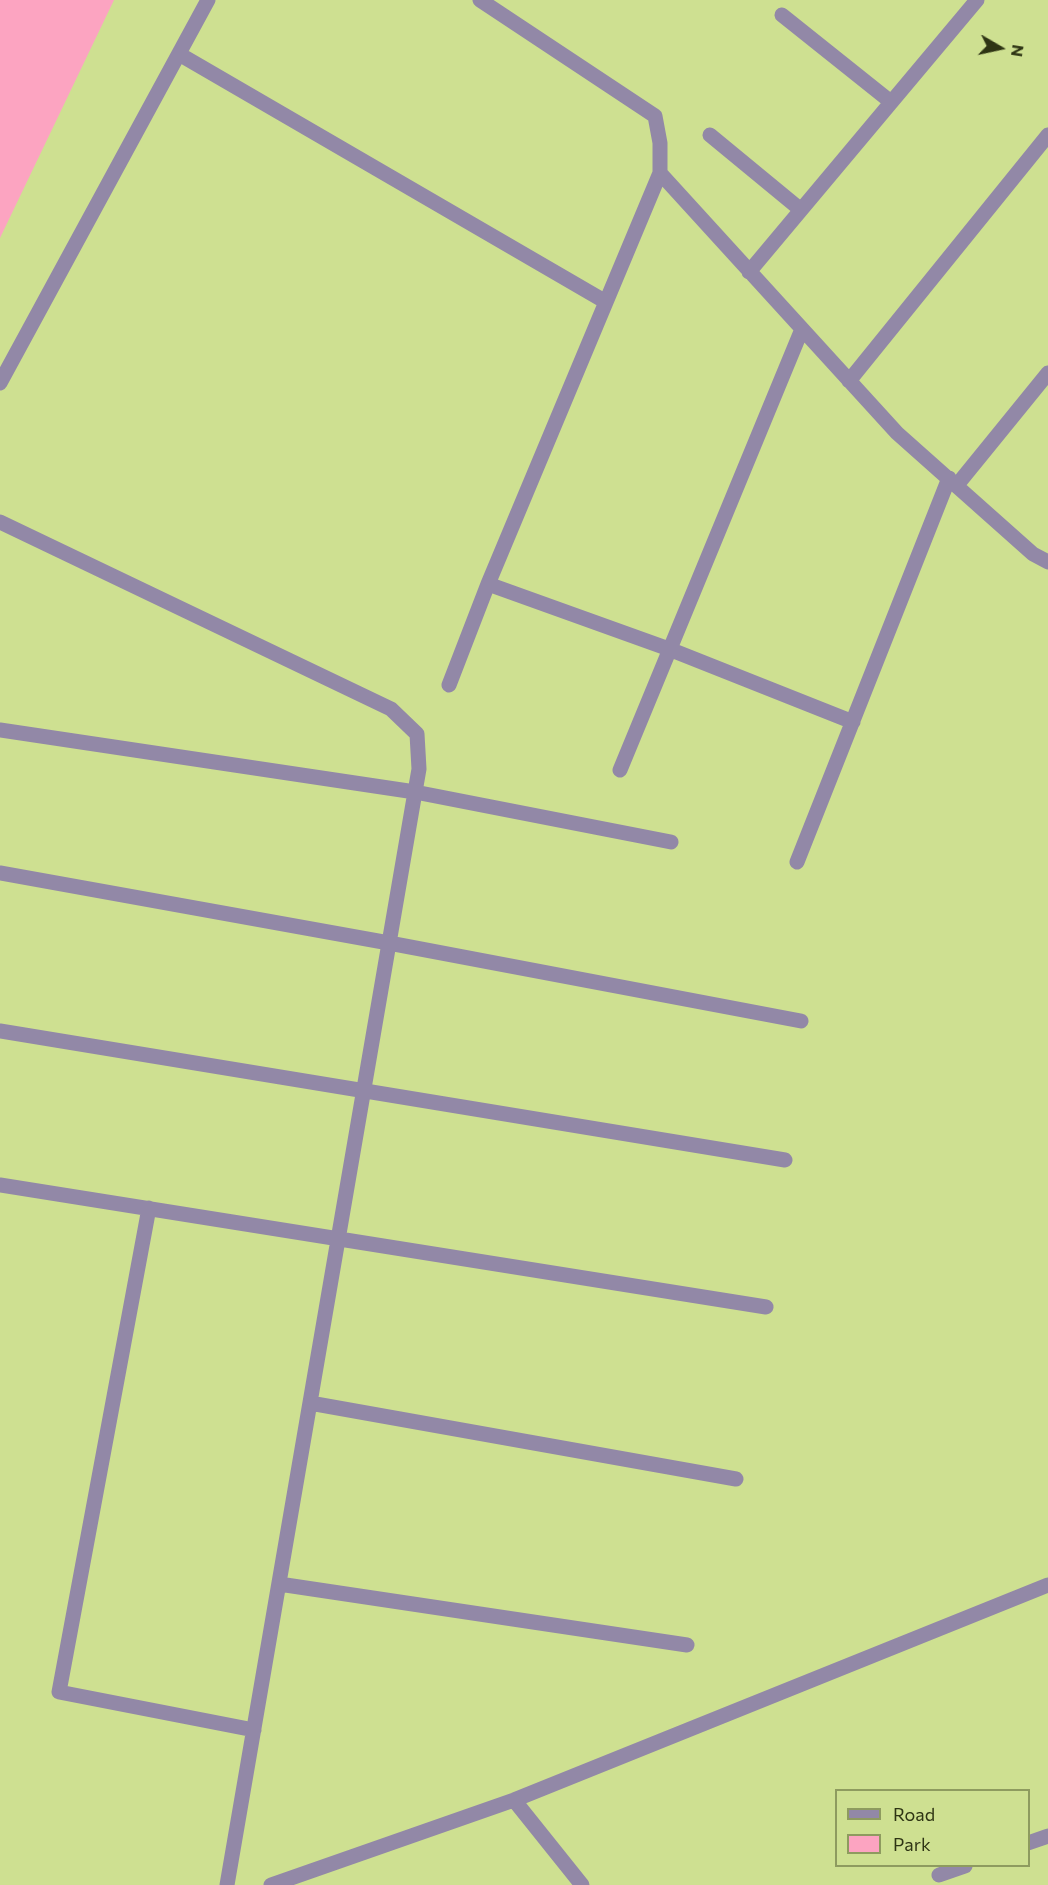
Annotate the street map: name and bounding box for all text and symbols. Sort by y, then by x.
north arrow [970,18,1030,78]
text: N [1008,43,1029,58]
legend [835,1789,1030,1867]
text: Road [893,1803,935,1825]
text: Park [893,1833,931,1855]

